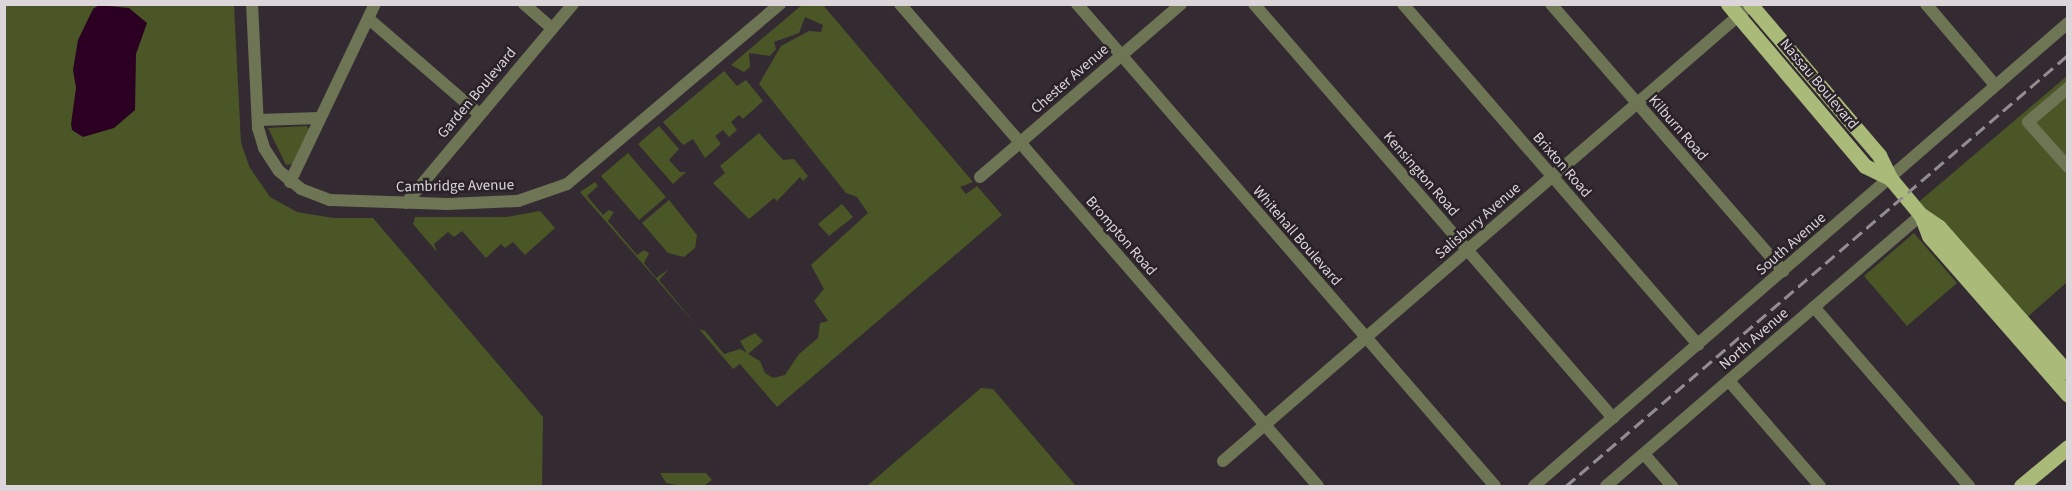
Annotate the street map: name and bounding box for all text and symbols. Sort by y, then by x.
street label: Nassau Boulevard [1776,35,1862,133]
street label: Chester Avenue [1028,40,1112,118]
street label: Garden Boulevard [434,44,520,142]
street label: Kilburn Road [1645,91,1711,165]
street label: Kensington Road [1379,128,1463,220]
street label: Brixton Road [1529,129,1595,201]
street label: Cambridge Avenue [396,176,514,196]
street label: Salisbury Avenue [1431,179,1525,263]
street label: Whitehall Boulevard [1249,182,1345,290]
street label: Brompton Road [1082,193,1160,279]
street label: South Avenue [1752,209,1830,279]
street label: North Avenue [1716,304,1792,374]

